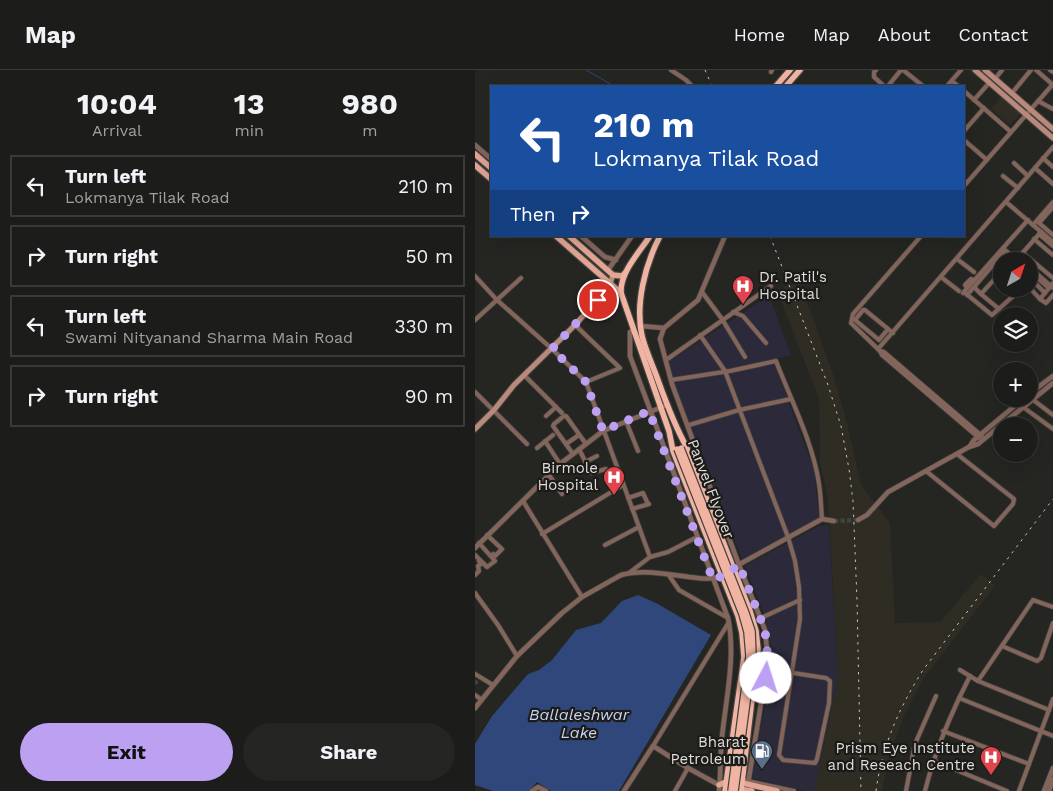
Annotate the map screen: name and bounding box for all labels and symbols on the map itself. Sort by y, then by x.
north arrow [993,252,1037,298]
place label: Dr. Patil's Hospital [759,268,827,303]
hospital icon: Dr. Patil's Hospital [731,274,755,305]
pin [577,279,619,321]
street label: Panvel Flyover [684,437,738,541]
place label: Birmole Hospital [537,459,598,494]
hospital icon: Birmole Hospital [602,465,626,496]
position arrow [739,651,791,703]
water label: Ballaleshwar Lake [529,705,630,742]
place label: Bharat Petroleum [671,733,747,768]
fuel station icon: Bharat Petroleum [750,739,774,770]
place label: Prism Eye Institute and Reseach Centre [828,739,975,774]
hospital icon: Prism Eye Institute and Reseach Centre [979,745,1003,776]

